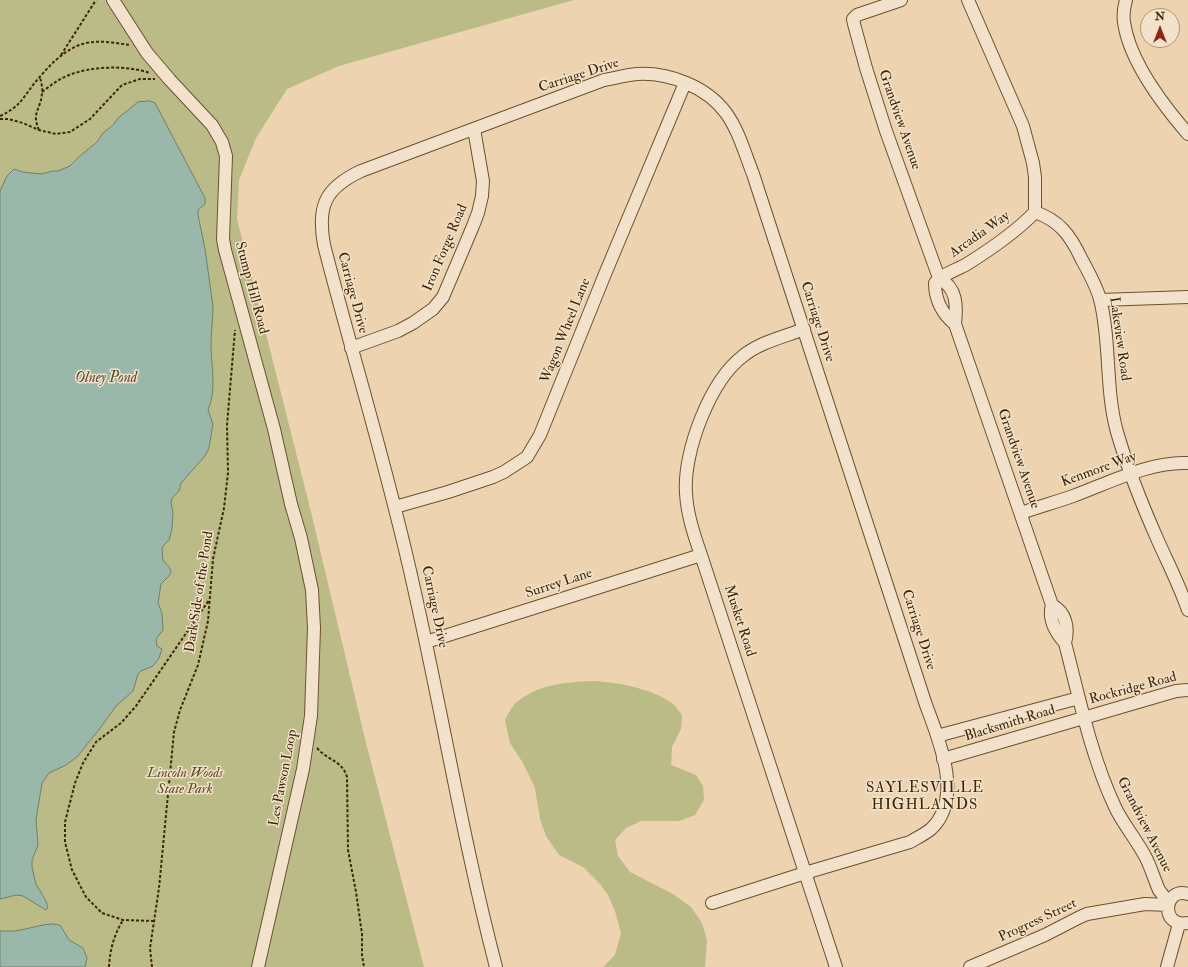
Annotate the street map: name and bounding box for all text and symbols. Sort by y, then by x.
north arrow [1140,8,1180,48]
text: N [1155,10,1165,23]
street label: Carriage Drive [537,55,621,97]
street label: Grandview Avenue [874,68,924,172]
street label: Iron Forge Road [420,202,472,294]
street label: Arcadia Way [947,208,1013,262]
street label: Stump Hill Road [231,240,271,336]
street label: Carriage Drive [333,250,371,336]
street label: Wagon Wheel Lane [537,276,595,386]
street label: Carriage Drive [796,280,838,364]
street label: Lakeview Road [1105,296,1133,382]
water label: Olney Pond [75,370,137,388]
street label: Grandview Avenue [993,407,1043,511]
street label: Kenmore Way [1059,449,1139,491]
street label: Dark Side of the Pond [182,530,218,654]
street label: Carriage Drive [417,564,451,650]
street label: Surrey Lane [523,565,595,603]
street label: Musket Road [720,583,758,659]
street label: Carriage Drive [897,588,939,672]
street label: Rockridge Road [1088,669,1178,709]
street label: Blacksmith Road [963,702,1057,746]
street label: Les Pawson Loop [266,728,302,828]
park label: Lincoln Woods State Park [147,766,223,798]
street label: Grandview Avenue [1113,775,1175,875]
district label: SAYLESVILLE HIGHLANDS [866,780,984,815]
street label: Progress Street [996,896,1080,946]

